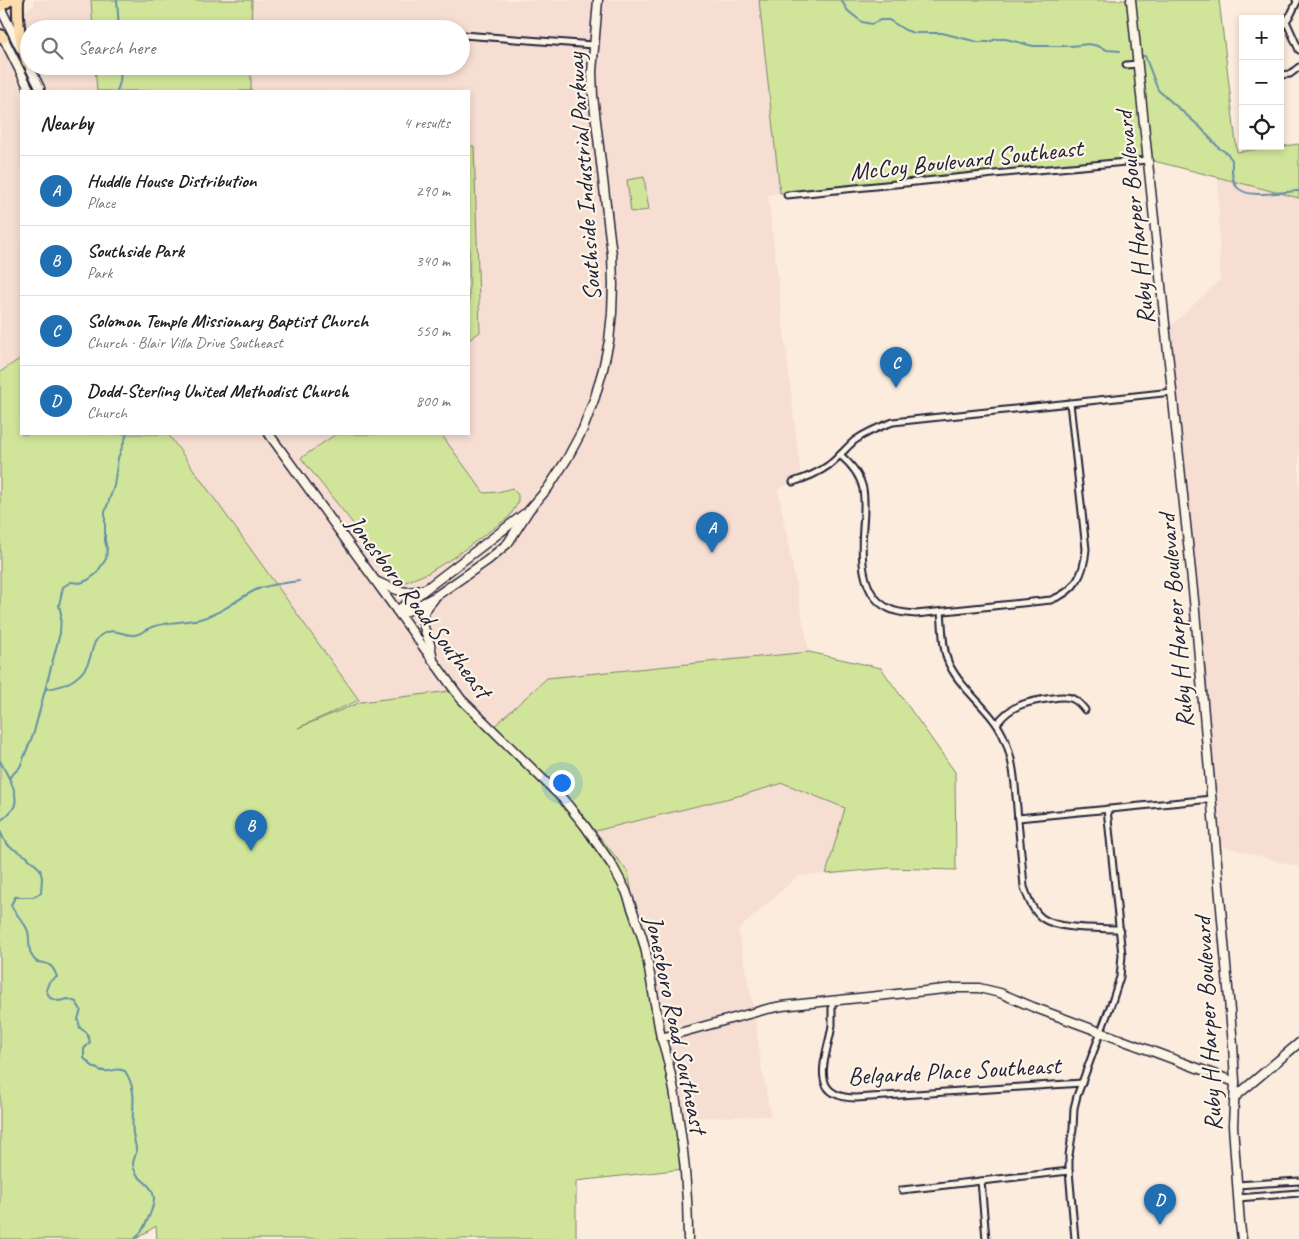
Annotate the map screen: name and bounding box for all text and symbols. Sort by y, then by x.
map controls [1239,15,1284,150]
button: + [1239,15,1284,60]
search box [20,20,470,75]
icon: search [38,34,66,62]
text: Search here [78,36,155,60]
street label: Southside Industrial Parkway [559,50,609,302]
button: − [1239,60,1284,105]
button: locate [1239,105,1284,150]
street label: Ruby H Harper Boulevard [1108,106,1162,326]
text: Nearby [40,110,93,136]
text: 4 results [403,113,450,133]
street label: McCoy Boulevard Southeast [848,132,1087,188]
text: Huddle House Distribution [87,169,257,193]
text: A [52,181,60,201]
text: 290 m [416,181,450,201]
text: Place [87,193,115,213]
text: Southside Park [87,239,184,263]
text: B [52,251,60,271]
text: 340 m [416,251,450,271]
text: Park [87,263,112,283]
text: Solomon Temple Missionary Baptist Church [87,309,368,333]
text: C [52,321,60,341]
text: 550 m [416,321,450,341]
text: Church · Blair Villa Drive Southeast [87,333,283,353]
pin: C [880,347,912,388]
text: Dodd-Sterling United Methodist Church [87,379,348,403]
text: D [51,391,61,411]
text: 800 m [416,391,450,411]
text: Church [87,403,127,423]
street label: Jonesboro Road Southeast [339,508,501,708]
street label: Ruby H Harper Boulevard [1150,509,1201,729]
pin: A [696,512,728,553]
your location [549,770,575,796]
pin: B [235,810,267,851]
street label: Jonesboro Road Southeast [637,911,716,1140]
street label: Ruby H Harper Boulevard [1186,913,1230,1132]
street label: Belgarde Place Southeast [847,1049,1064,1093]
pin: D [1144,1184,1176,1225]

